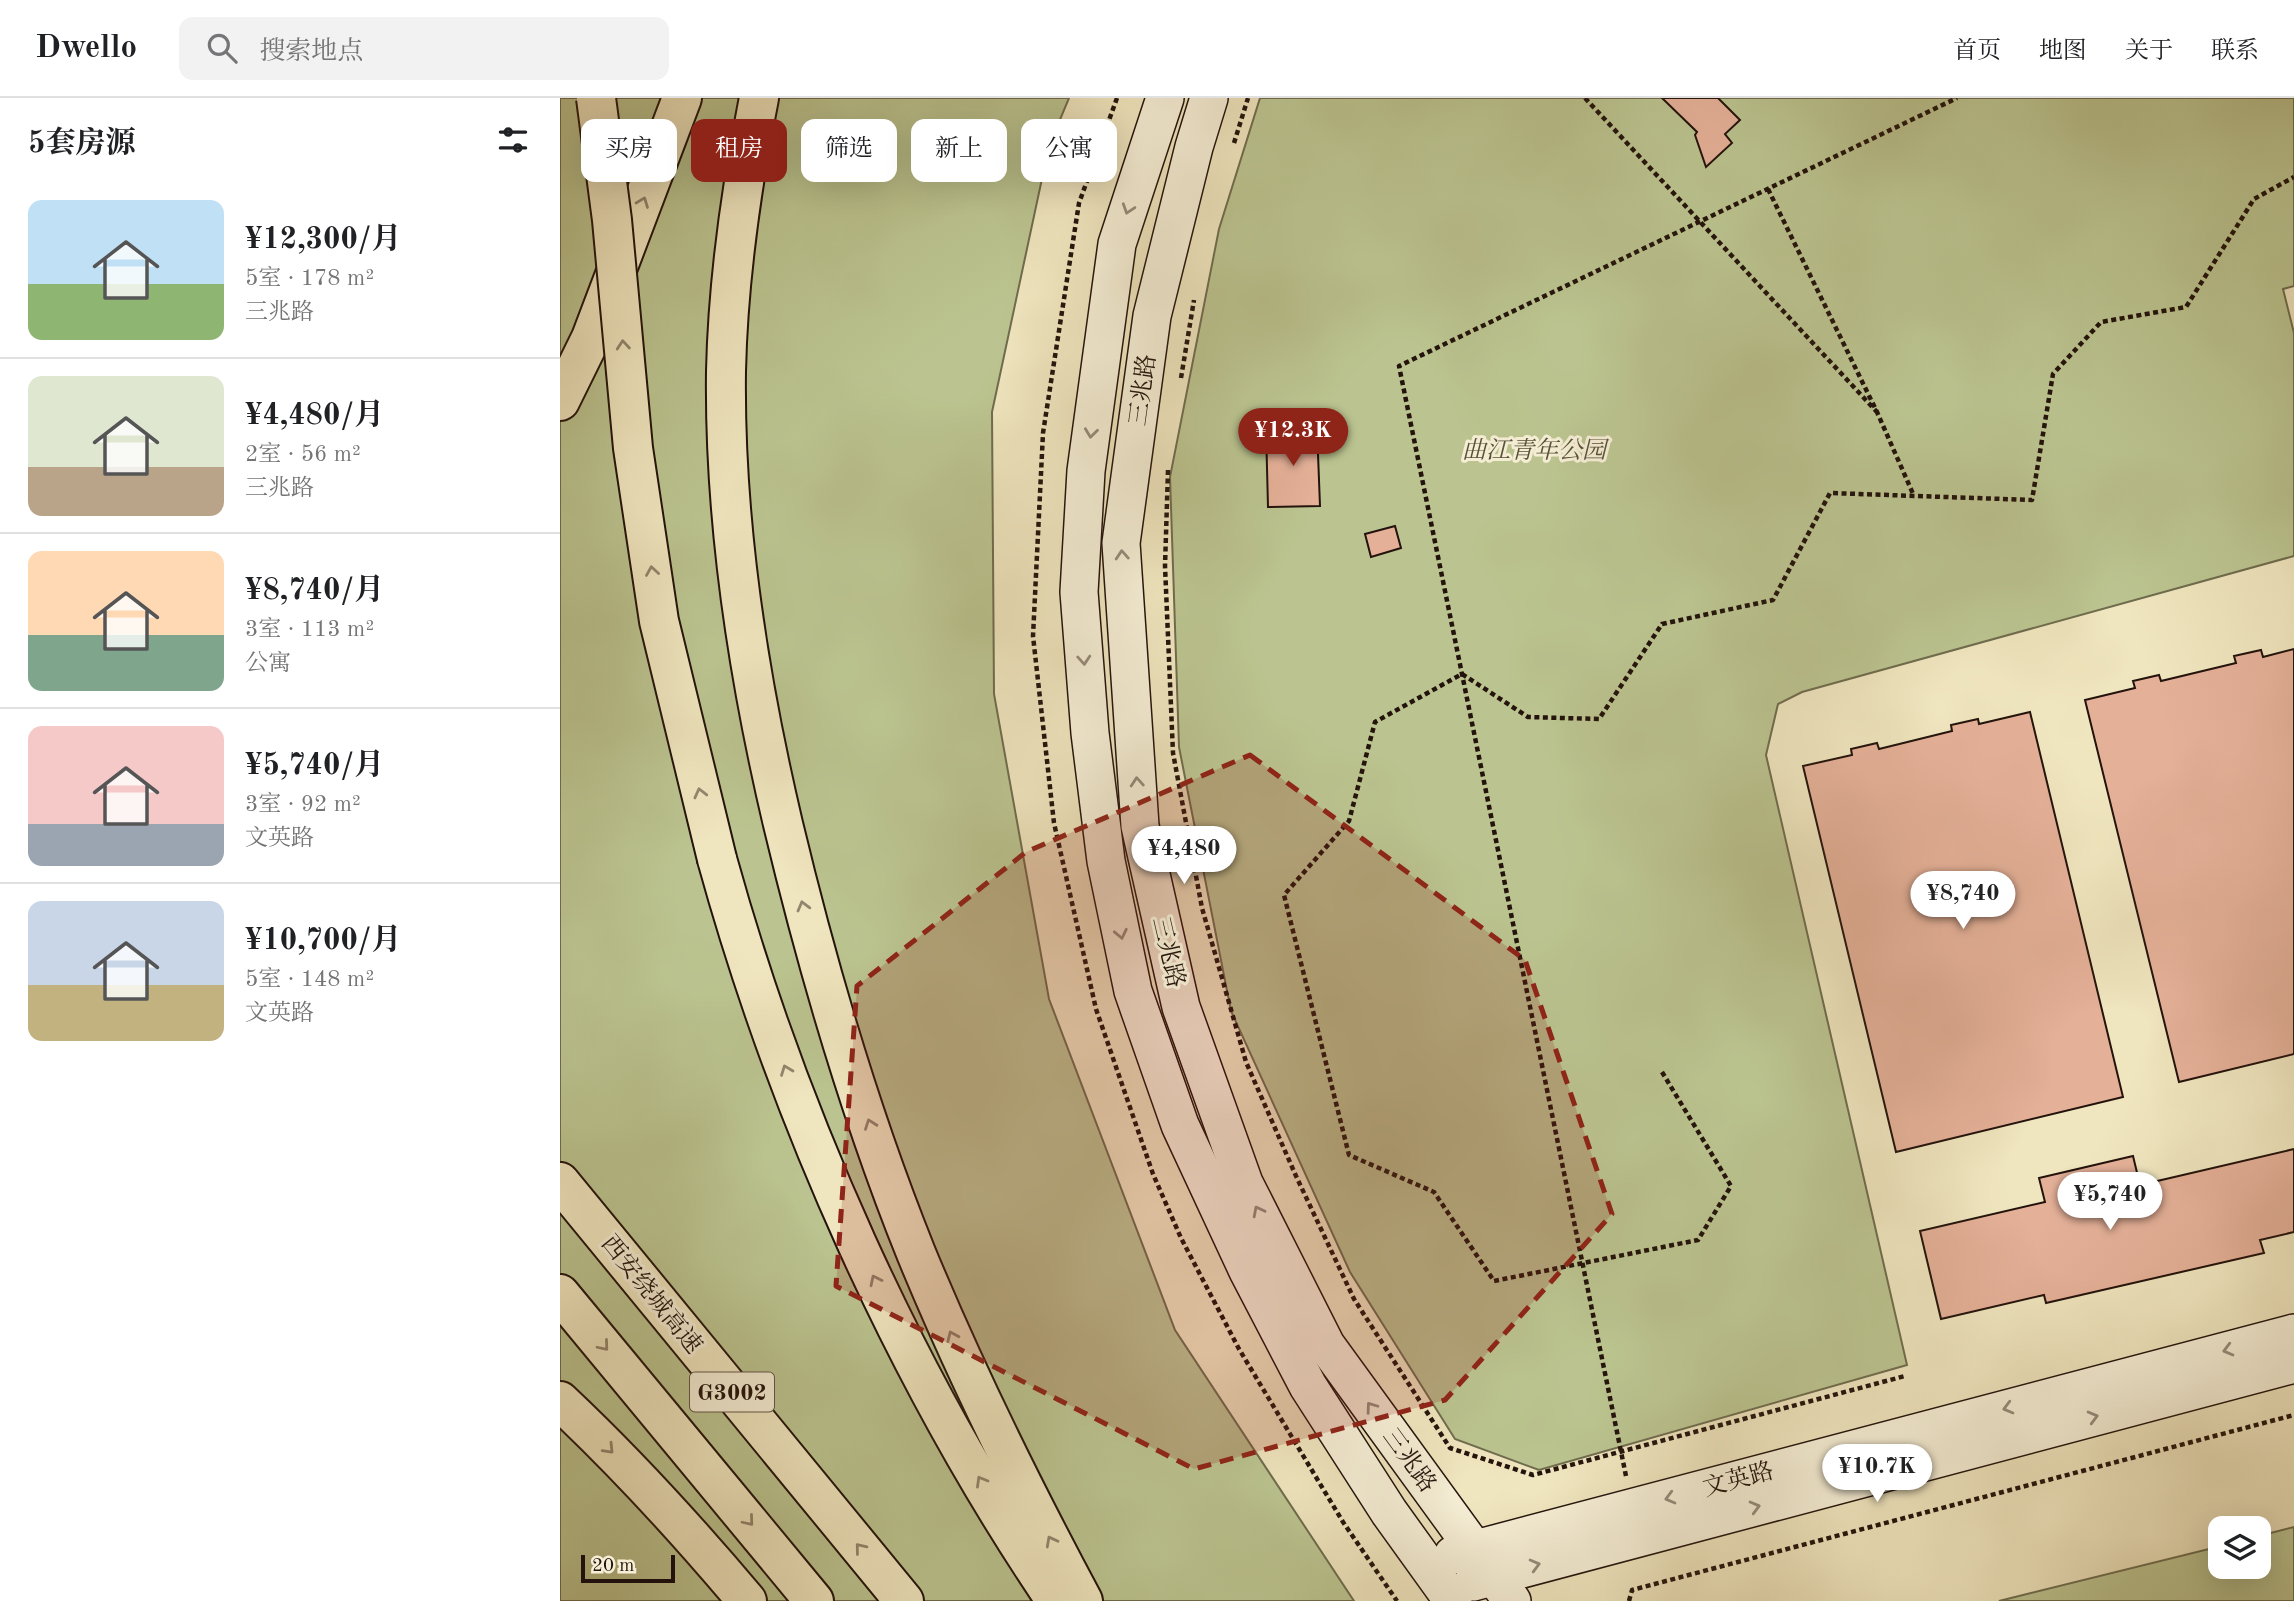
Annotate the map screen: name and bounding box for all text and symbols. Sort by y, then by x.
search box [179,17,669,80]
icon: search [203,29,241,67]
text: Dwello [35,32,137,65]
text: 搜索地点 [259,39,363,65]
text: 首页 [1953,40,2001,64]
text: 地图 [2039,40,2087,64]
text: 关于 [2125,40,2173,64]
text: 联系 [2211,40,2259,64]
chip: 买房 [581,119,677,182]
chip: 租房 [691,119,787,182]
chip: 筛选 [801,119,897,182]
chip: 新上 [911,119,1007,182]
chip: 公寓 [1021,119,1117,182]
icon: filters [494,121,532,159]
text: 5套房源 [28,129,135,159]
one-way arrow [635,197,649,209]
one-way arrow [1122,203,1136,215]
text: ¥12,300/月 [245,225,401,255]
icon: home [84,228,168,312]
text: 5室 · 178 m² [245,267,374,290]
text: 三兆路 [245,301,314,324]
one-way arrow [616,340,631,351]
street label: 三兆路 [1124,353,1161,428]
text: ¥4,480/月 [245,401,384,431]
icon: home [84,404,168,488]
pin: ¥12.3K [1236,408,1350,468]
text: ¥12.3K [1254,419,1332,442]
one-way arrow [1083,427,1098,439]
park label: 曲江青年公园 [1462,437,1610,464]
text: 2室 · 56 m² [245,443,361,466]
text: 三兆路 [245,477,314,500]
one-way arrow [1115,549,1130,560]
one-way arrow [644,565,659,577]
text: ¥8,740/月 [245,576,384,606]
icon: home [84,579,168,663]
text: 3室 · 113 m² [245,618,374,641]
text: 公寓 [245,652,291,675]
one-way arrow [1076,655,1091,666]
text: ¥5,740/月 [245,751,384,781]
icon: home [84,754,168,838]
one-way arrow [1130,776,1145,787]
one-way arrow [694,787,708,799]
text: 3室 · 92 m² [245,793,361,816]
pin: ¥4,480 [1127,826,1241,886]
text: 文英路 [245,827,314,850]
text: ¥4,480 [1147,837,1221,860]
pin: ¥8,740 [1906,872,2020,931]
text: ¥8,740 [1926,882,2000,905]
one-way arrow [797,901,812,913]
street label: 三兆路 [1147,914,1190,990]
text: ¥10,700/月 [245,926,401,956]
one-way arrow [1113,928,1128,940]
icon: home [84,929,168,1013]
text: 5室 · 148 m² [245,968,374,991]
text: 文英路 [245,1002,314,1025]
one-way arrow [781,1065,795,1077]
one-way arrow [864,1118,878,1130]
pin: ¥5,740 [2053,1172,2167,1232]
text: ¥5,740 [2073,1183,2147,1206]
one-way arrow [1252,1206,1266,1218]
street label: 西安绕城高速 [596,1230,707,1359]
one-way arrow [869,1275,883,1287]
one-way arrow [946,1331,960,1343]
one-way arrow [596,1338,608,1351]
one-way arrow [2222,1342,2234,1356]
road number: G3002 [690,1372,774,1412]
one-way arrow [2002,1400,2014,1414]
one-way arrow [1367,1402,1379,1415]
one-way arrow [2087,1411,2099,1425]
street label: 三兆路 [1378,1423,1442,1497]
one-way arrow [601,1441,613,1454]
pin: ¥10.7K [1820,1444,1934,1504]
text: ¥10.7K [1838,1455,1916,1478]
street label: 文英路 [1700,1457,1776,1502]
one-way arrow [976,1476,989,1488]
one-way arrow [1664,1489,1676,1504]
one-way arrow [1749,1500,1761,1515]
one-way arrow [741,1513,753,1526]
map controls [2208,1516,2271,1579]
button: layers [2208,1516,2271,1579]
one-way arrow [1045,1536,1059,1548]
one-way arrow [856,1544,869,1556]
scale bar [581,1552,676,1584]
text: 20 m [592,1557,634,1576]
one-way arrow [1529,1559,1541,1573]

